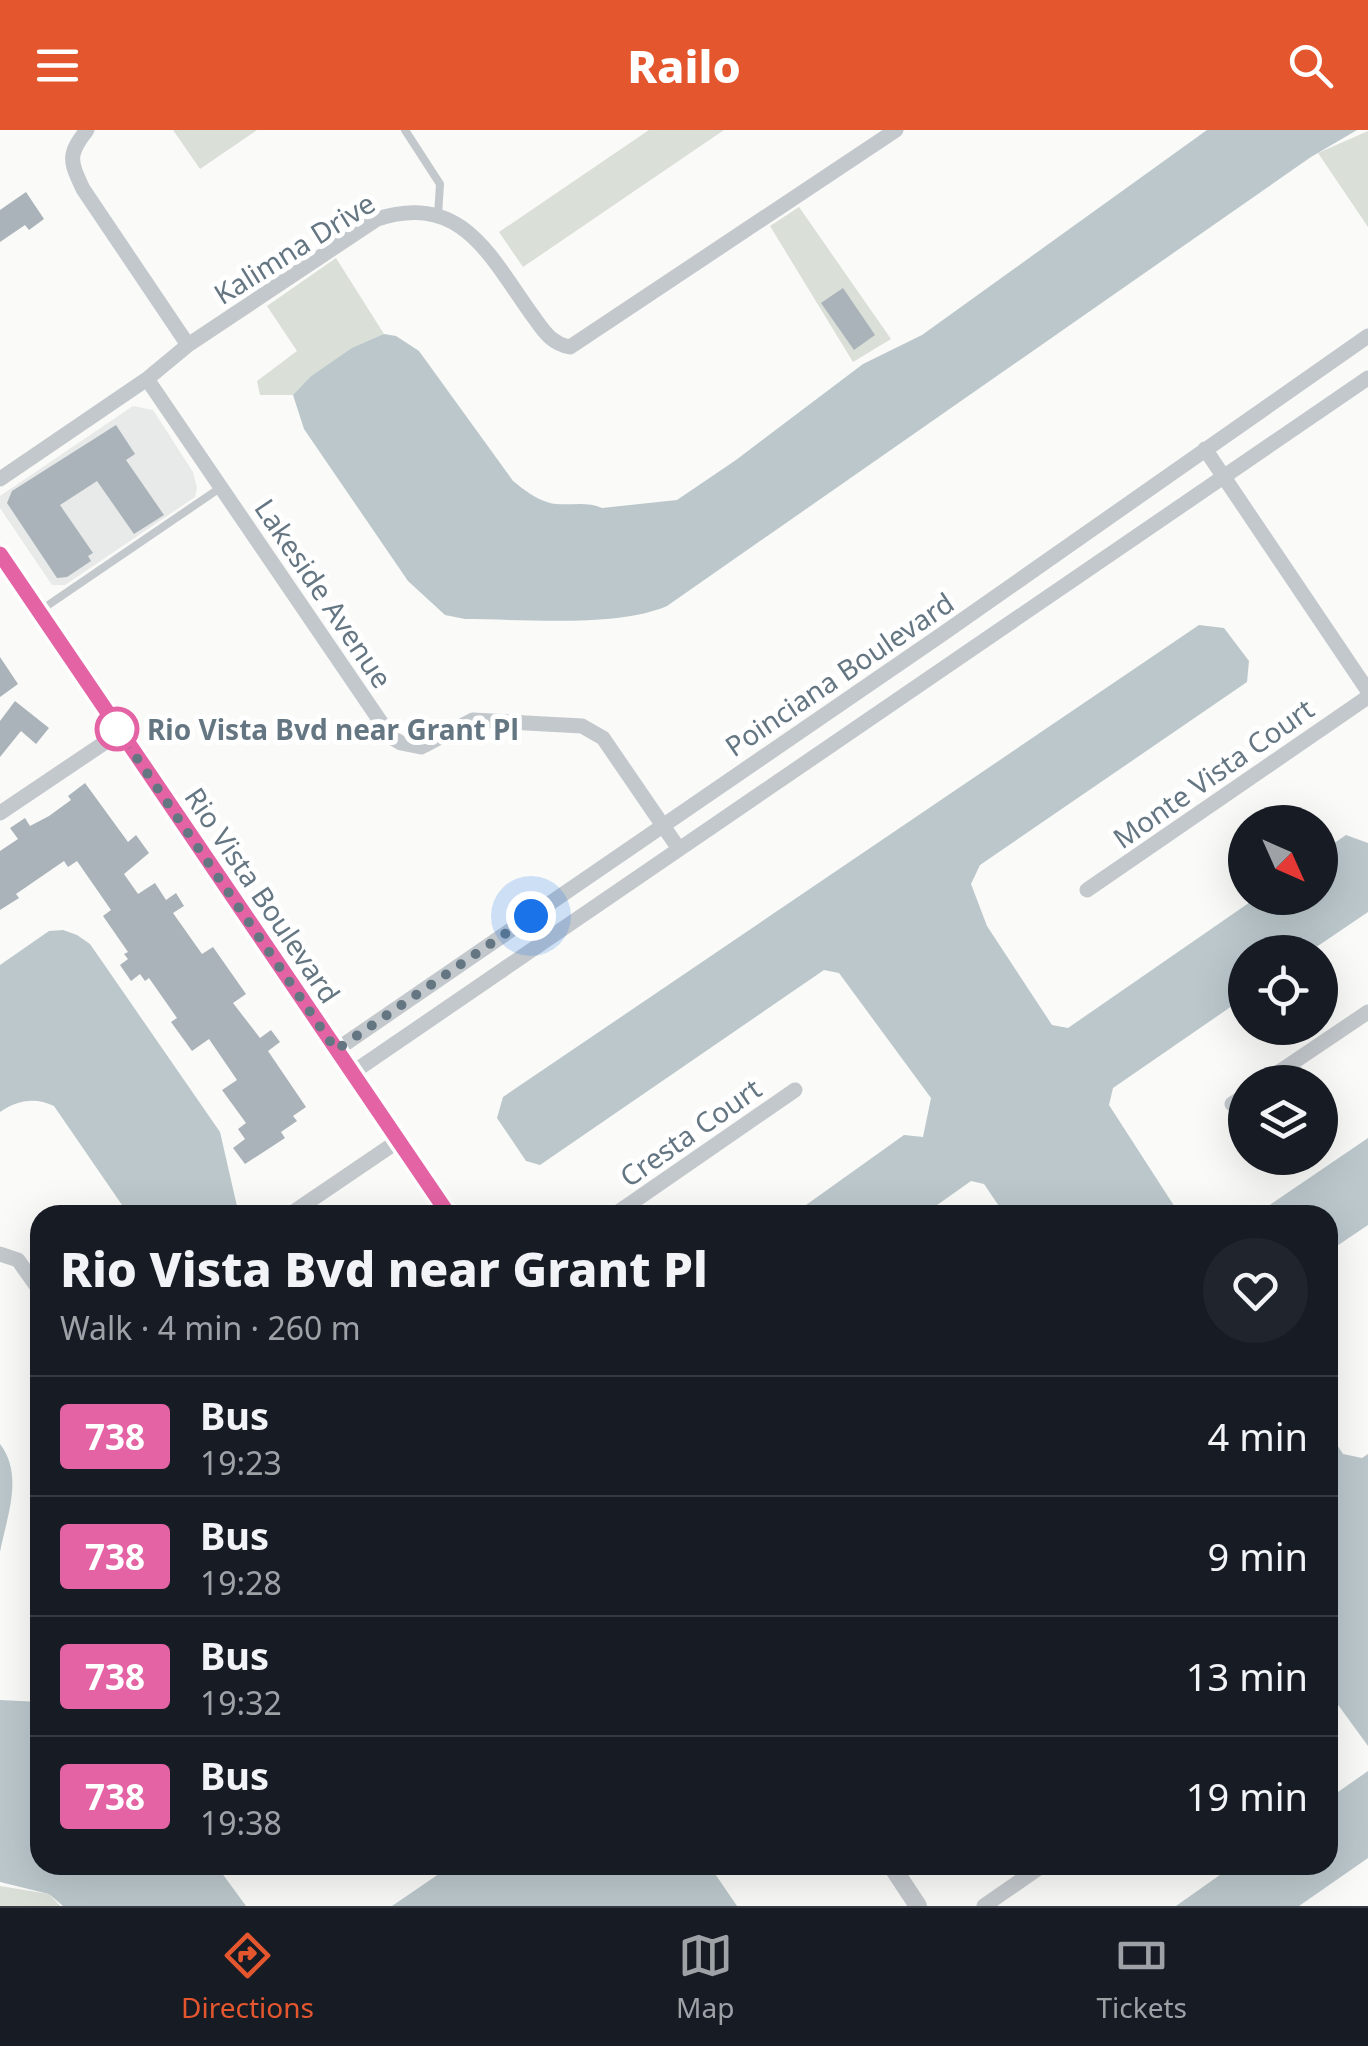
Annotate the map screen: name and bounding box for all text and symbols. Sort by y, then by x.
text: Railo [627,35,741,96]
icon: menu [30,38,85,93]
icon: search [1283,38,1338,93]
street label: Kalimna Drive [206,183,382,313]
street label: Lakeside Avenue [247,491,401,695]
street label: Poinciana Boulevard [717,583,961,765]
street label: Monte Vista Court [1105,689,1321,857]
marker: Rio Vista Bvd near Grant Pl [96,708,138,750]
place label: Rio Vista Bvd near Grant Pl [147,710,519,748]
street label: Rio Vista Boulevard [177,780,349,1010]
north arrow [1228,805,1338,915]
map controls [1228,805,1338,1175]
your location [506,891,556,941]
button: locate [1228,935,1338,1045]
button: layers [1228,1065,1338,1175]
street label: Cresta Court [612,1069,768,1195]
text: Rio Vista Bvd near Grant Pl [60,1236,708,1301]
button: heart [1203,1238,1308,1343]
text: Walk · 4 min · 260 m [60,1306,361,1349]
text: Bus [200,1389,269,1441]
text: 4 min [1208,1410,1308,1462]
text: 738 [85,1413,145,1460]
text: 19:23 [200,1441,282,1484]
text: Bus [200,1509,269,1561]
text: 9 min [1208,1530,1308,1582]
text: 738 [85,1533,145,1580]
text: 19:28 [200,1561,282,1604]
text: Bus [200,1629,269,1681]
text: 13 min [1186,1650,1308,1702]
text: 738 [85,1653,145,1700]
text: 19:32 [200,1681,282,1724]
text: Bus [200,1749,269,1801]
text: 19 min [1186,1770,1308,1822]
text: 738 [85,1773,145,1820]
text: 19:38 [200,1801,282,1844]
tab: Directions [181,1928,314,2026]
tab: Map [676,1928,734,2026]
tab: Tickets [1096,1928,1187,2026]

